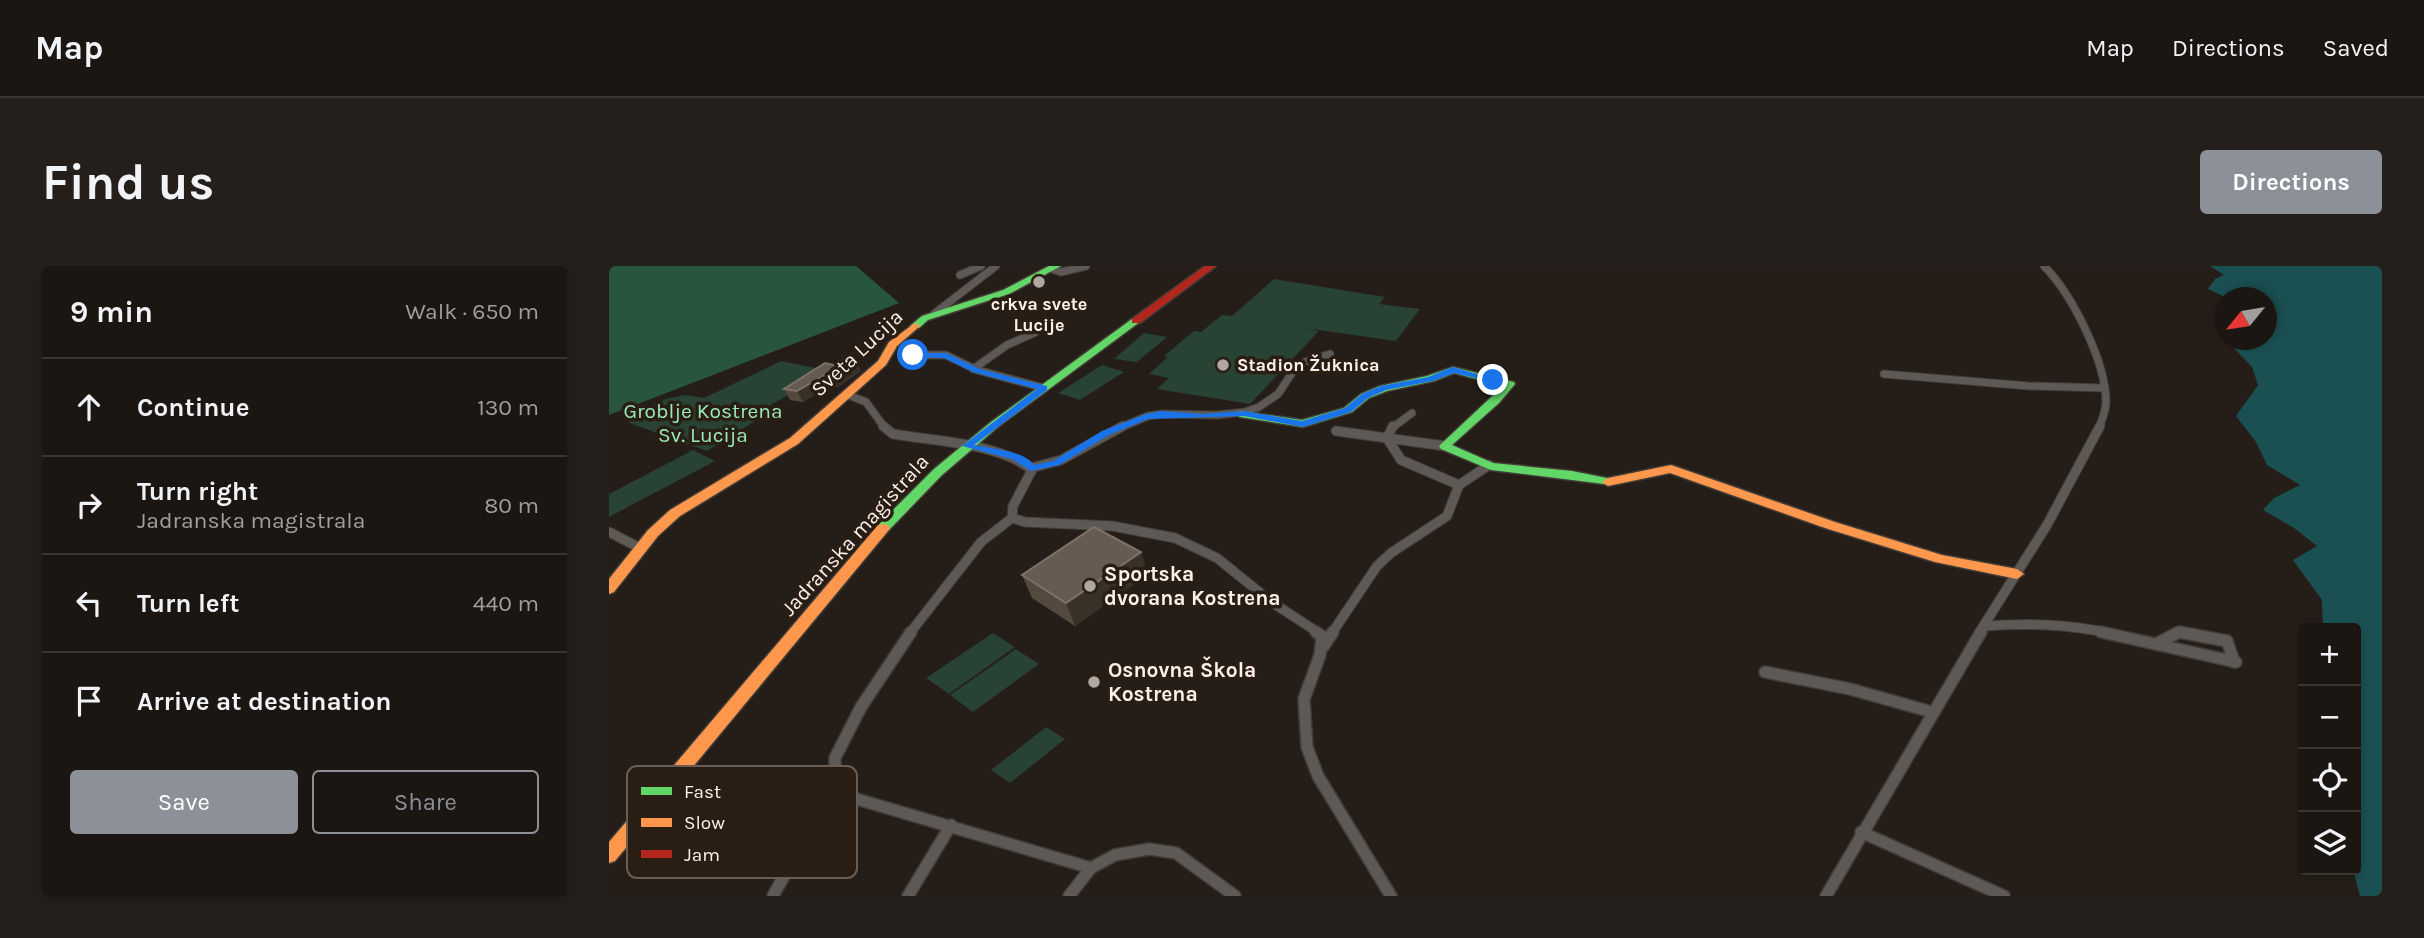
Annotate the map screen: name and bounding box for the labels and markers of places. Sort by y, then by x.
marker: crkva svete Lucije [1031,274,1047,290]
place label: crkva svete Lucije [991,293,1087,336]
place label: Stadion Žuknica [1237,354,1379,376]
marker: Stadion Žuknica [1215,357,1231,373]
place label: Sportska dvorana Kostrena [1104,562,1281,610]
marker: Sportska dvorana Kostrena [1082,578,1098,594]
place label: Osnovna Škola Kostrena [1108,656,1256,706]
marker: Osnovna Škola Kostrena [1086,674,1102,690]

